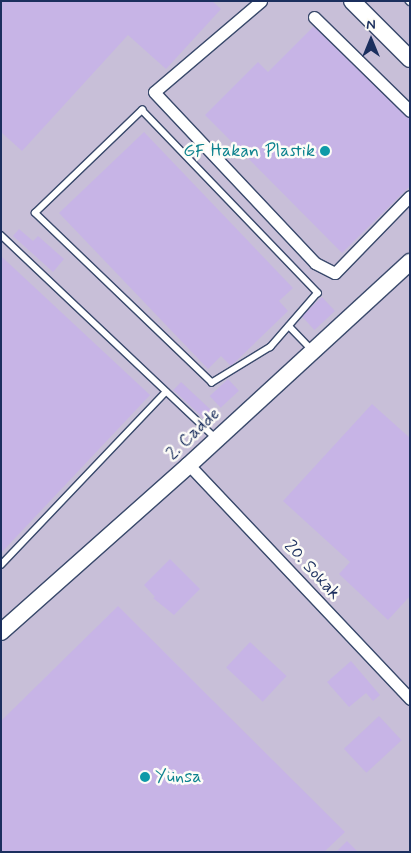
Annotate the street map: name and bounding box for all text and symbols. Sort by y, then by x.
north arrow [346,15,396,65]
text: N [366,16,376,34]
place label: GF Hakan Plastik [179,140,315,162]
marker: GF Hakan Plastik [319,145,331,157]
street label: 2. Cadde [161,404,225,464]
street label: 20. Sokak [279,536,345,604]
place label: Yünsa [155,766,201,788]
marker: Yünsa [139,771,151,783]

